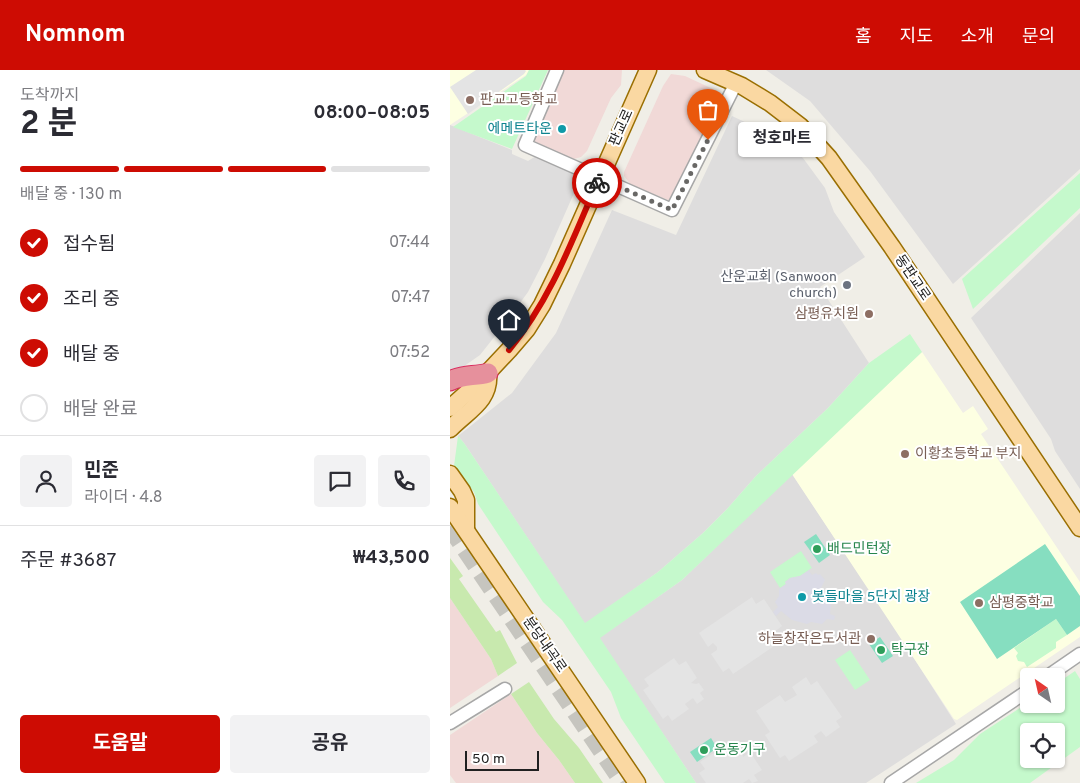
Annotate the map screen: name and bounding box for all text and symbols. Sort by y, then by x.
text: Nomnom [25,20,125,50]
text: 홈 [855,26,872,49]
text: 지도 [900,26,933,49]
text: 소개 [961,26,994,49]
text: 문의 [1022,26,1055,49]
text: 도착까지 [20,86,79,106]
pin [687,89,729,140]
place label: 판교고등학교 [480,91,557,109]
marker: 판교고등학교 [464,94,476,106]
icon: bag [694,96,722,124]
text: 08:00–08:05 [313,101,430,125]
text: 2 분 [20,105,77,145]
street label: 판교로 [606,107,638,149]
place label: 에메트타운 [488,121,552,138]
callout: 청호마트 [738,122,826,158]
marker: 에메트타운 [556,123,568,135]
text: 청호마트 [753,129,811,149]
courier [572,158,622,208]
icon: bike [583,169,611,197]
text: 배달 중 · 130 m [20,185,122,205]
icon: check [20,229,48,257]
text: 접수됨 [63,233,115,257]
text: 07:44 [389,233,430,253]
street label: 동판교로 [891,252,934,304]
place label: 산운교회 (Sanwoon church) [720,269,837,302]
marker: 산운교회 (Sanwoon church) [841,279,853,291]
icon: check [20,284,48,312]
text: 조리 중 [63,288,120,312]
text: 07:47 [391,288,430,308]
pin [488,299,530,350]
icon: home [495,306,523,334]
place label: 삼평유치원 [795,306,859,323]
marker: 삼평유치원 [863,308,875,320]
icon: check [20,339,48,367]
text: 배달 중 [63,343,120,367]
text: 07:52 [389,343,430,363]
text: 배달 완료 [63,398,137,422]
place label: 이황초등학교 부지 [915,445,1021,463]
marker: 이황초등학교 부지 [899,448,911,460]
button: person [20,455,72,507]
button: chat [314,455,366,507]
button: phone [378,455,430,507]
text: 민준 [84,459,119,483]
text: 라이더 · 4.8 [84,488,163,508]
place label: 배드민턴장 [827,541,892,558]
marker: 배드민턴장 [811,543,823,555]
text: ₩43,500 [353,546,430,570]
text: 주문 #3687 [20,549,117,573]
place label: 봇들마을 5단지 광장 [812,589,930,606]
marker: 봇들마을 5단지 광장 [796,591,808,603]
place label: 삼평중학교 [989,594,1054,612]
marker: 삼평중학교 [973,597,985,609]
street label: 분당내곡로 [519,614,569,676]
place label: 하늘창작은도서관 [758,631,861,648]
marker: 하늘창작은도서관 [865,633,877,645]
place label: 탁구장 [891,642,930,659]
marker: 탁구장 [875,644,887,656]
north arrow [1020,668,1065,712]
map controls [1020,668,1065,768]
button: 도움말 [20,715,220,773]
button: 공유 [230,715,430,773]
button: locate [1020,723,1065,768]
place label: 운동기구 [714,742,766,759]
marker: 운동기구 [698,744,710,756]
scale bar [465,748,539,771]
text: 50 m [472,751,505,768]

